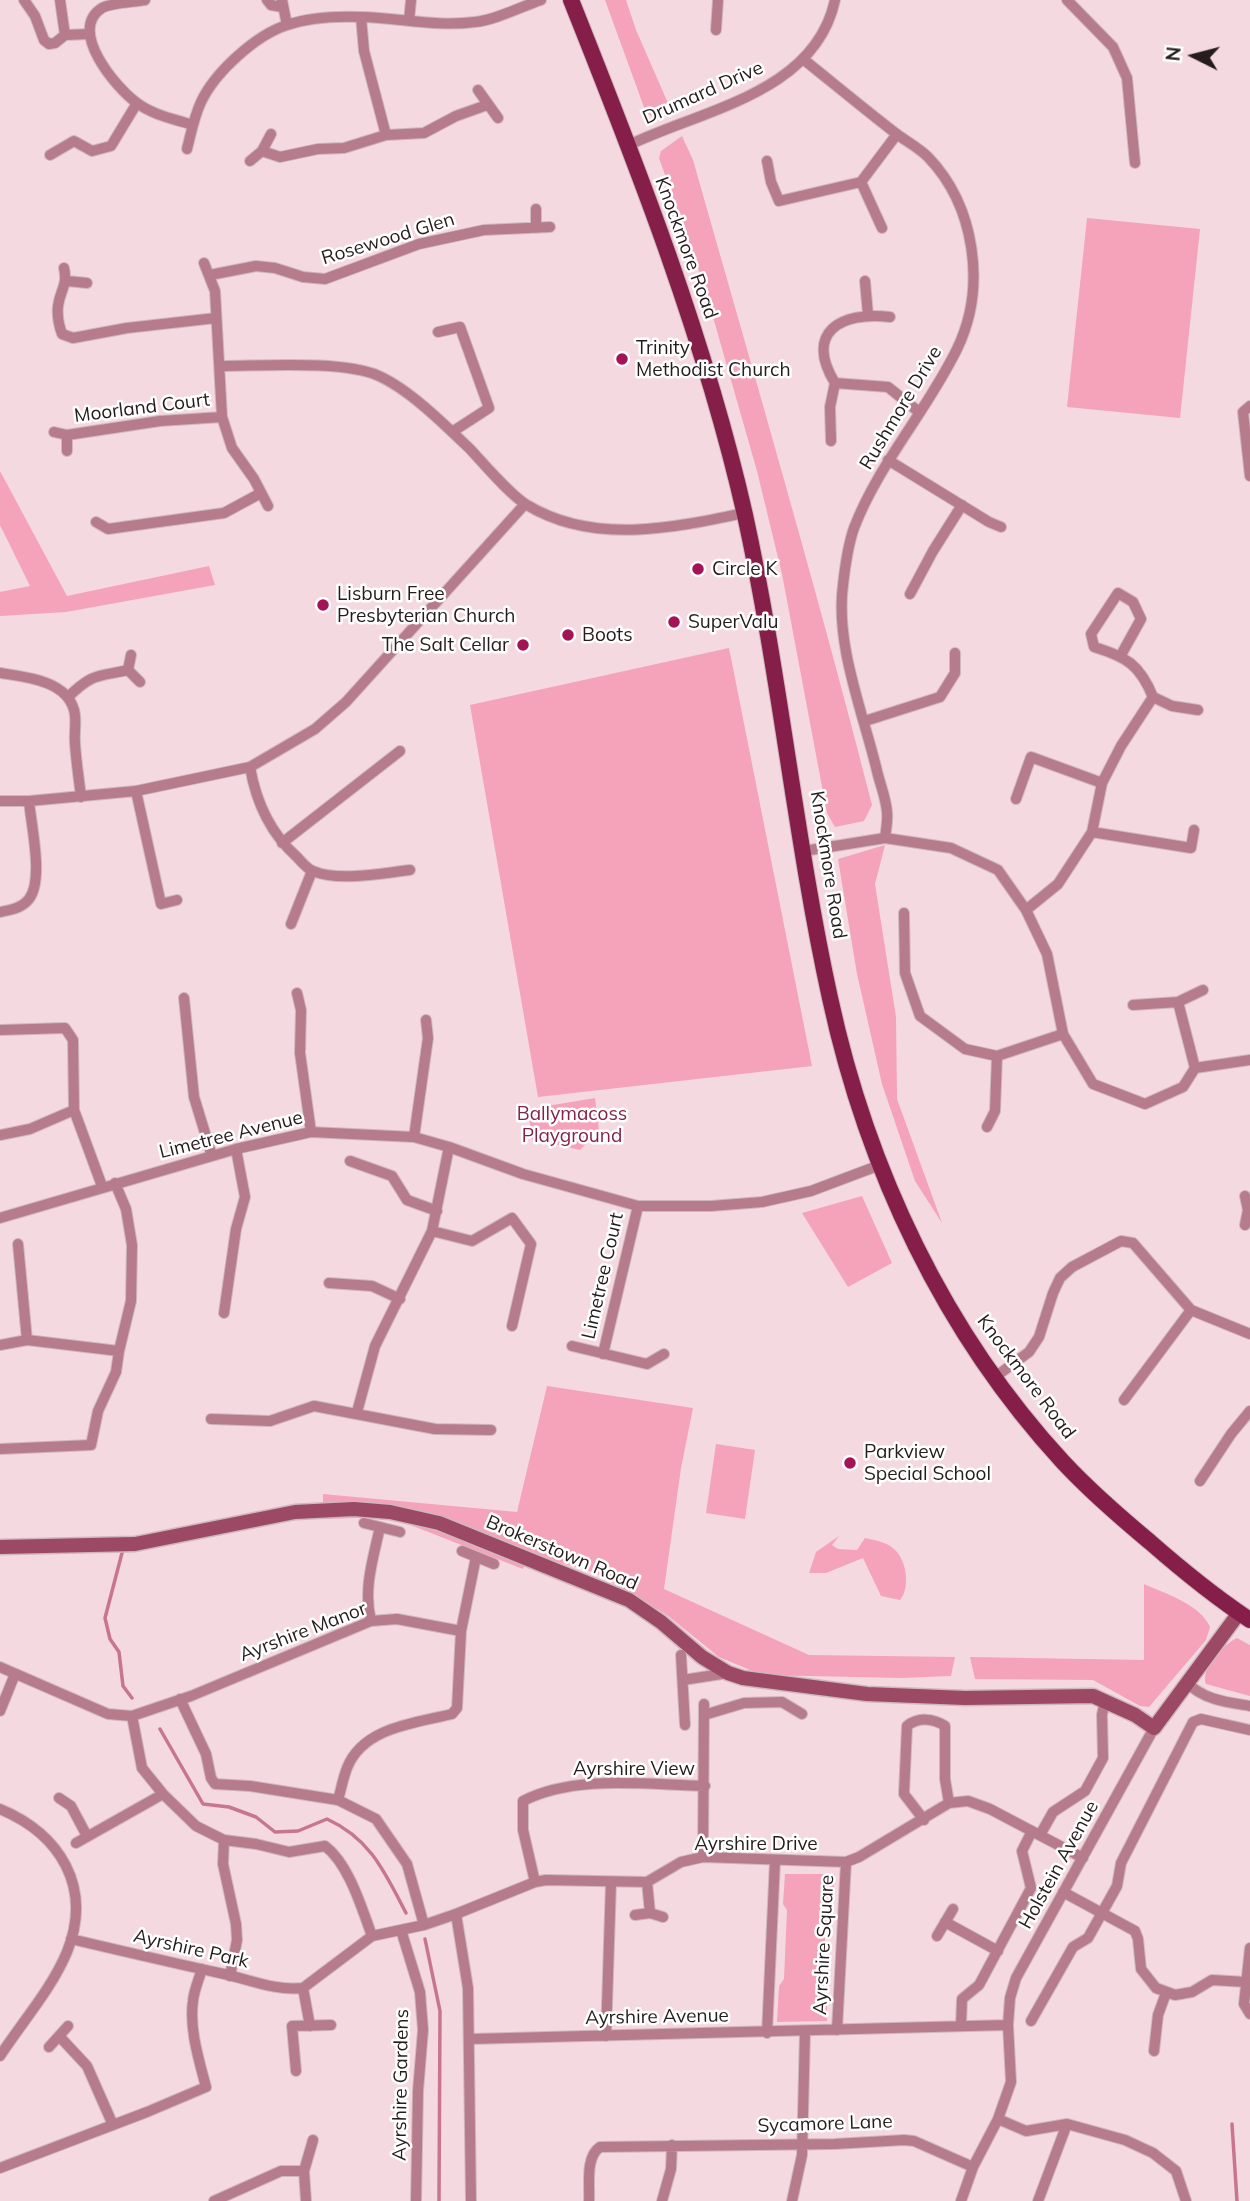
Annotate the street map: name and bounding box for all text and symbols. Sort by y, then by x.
north arrow [1159,21,1229,91]
text: N [1160,45,1186,62]
street label: Drumard Drive [639,56,767,130]
street label: Knockmore Road [650,174,722,322]
street label: Rosewood Glen [319,208,457,270]
place label: Trinity Methodist Church [636,337,791,381]
street label: Rushmore Drive [855,342,947,474]
marker: Trinity Methodist Church [614,351,630,367]
street label: Moorland Court [73,388,211,428]
place label: Circle K [712,558,778,580]
marker: Circle K [690,561,706,577]
place label: Lisburn Free Presbyterian Church [337,583,515,627]
marker: Lisburn Free Presbyterian Church [315,597,331,613]
place label: SuperValu [688,611,778,633]
marker: SuperValu [666,614,682,630]
place label: Boots [582,624,633,646]
marker: Boots [560,627,576,643]
place label: The Salt Cellar [382,634,509,656]
marker: The Salt Cellar [515,637,531,653]
street label: Knockmore Road [805,789,851,941]
park label: Ballymacoss Playground [517,1103,627,1147]
street label: Limetree Avenue [157,1106,305,1164]
street label: Limetree Court [577,1211,629,1341]
street label: Knockmore Road [972,1310,1080,1444]
place label: Parkview Special School [864,1441,991,1485]
marker: Parkview Special School [842,1455,858,1471]
street label: Brokerstown Road [483,1511,641,1595]
street label: Ayrshire Manor [236,1597,370,1667]
street label: Ayrshire View [573,1758,695,1780]
street label: Holstein Avenue [1014,1797,1104,1933]
street label: Ayrshire Drive [694,1833,818,1855]
street label: Ayrshire Square [809,1874,839,2016]
street label: Ayrshire Park [131,1925,251,1973]
street label: Ayrshire Avenue [585,2004,729,2030]
street label: Ayrshire Gardens [388,2009,414,2161]
street label: Sycamore Lane [757,2110,893,2138]

